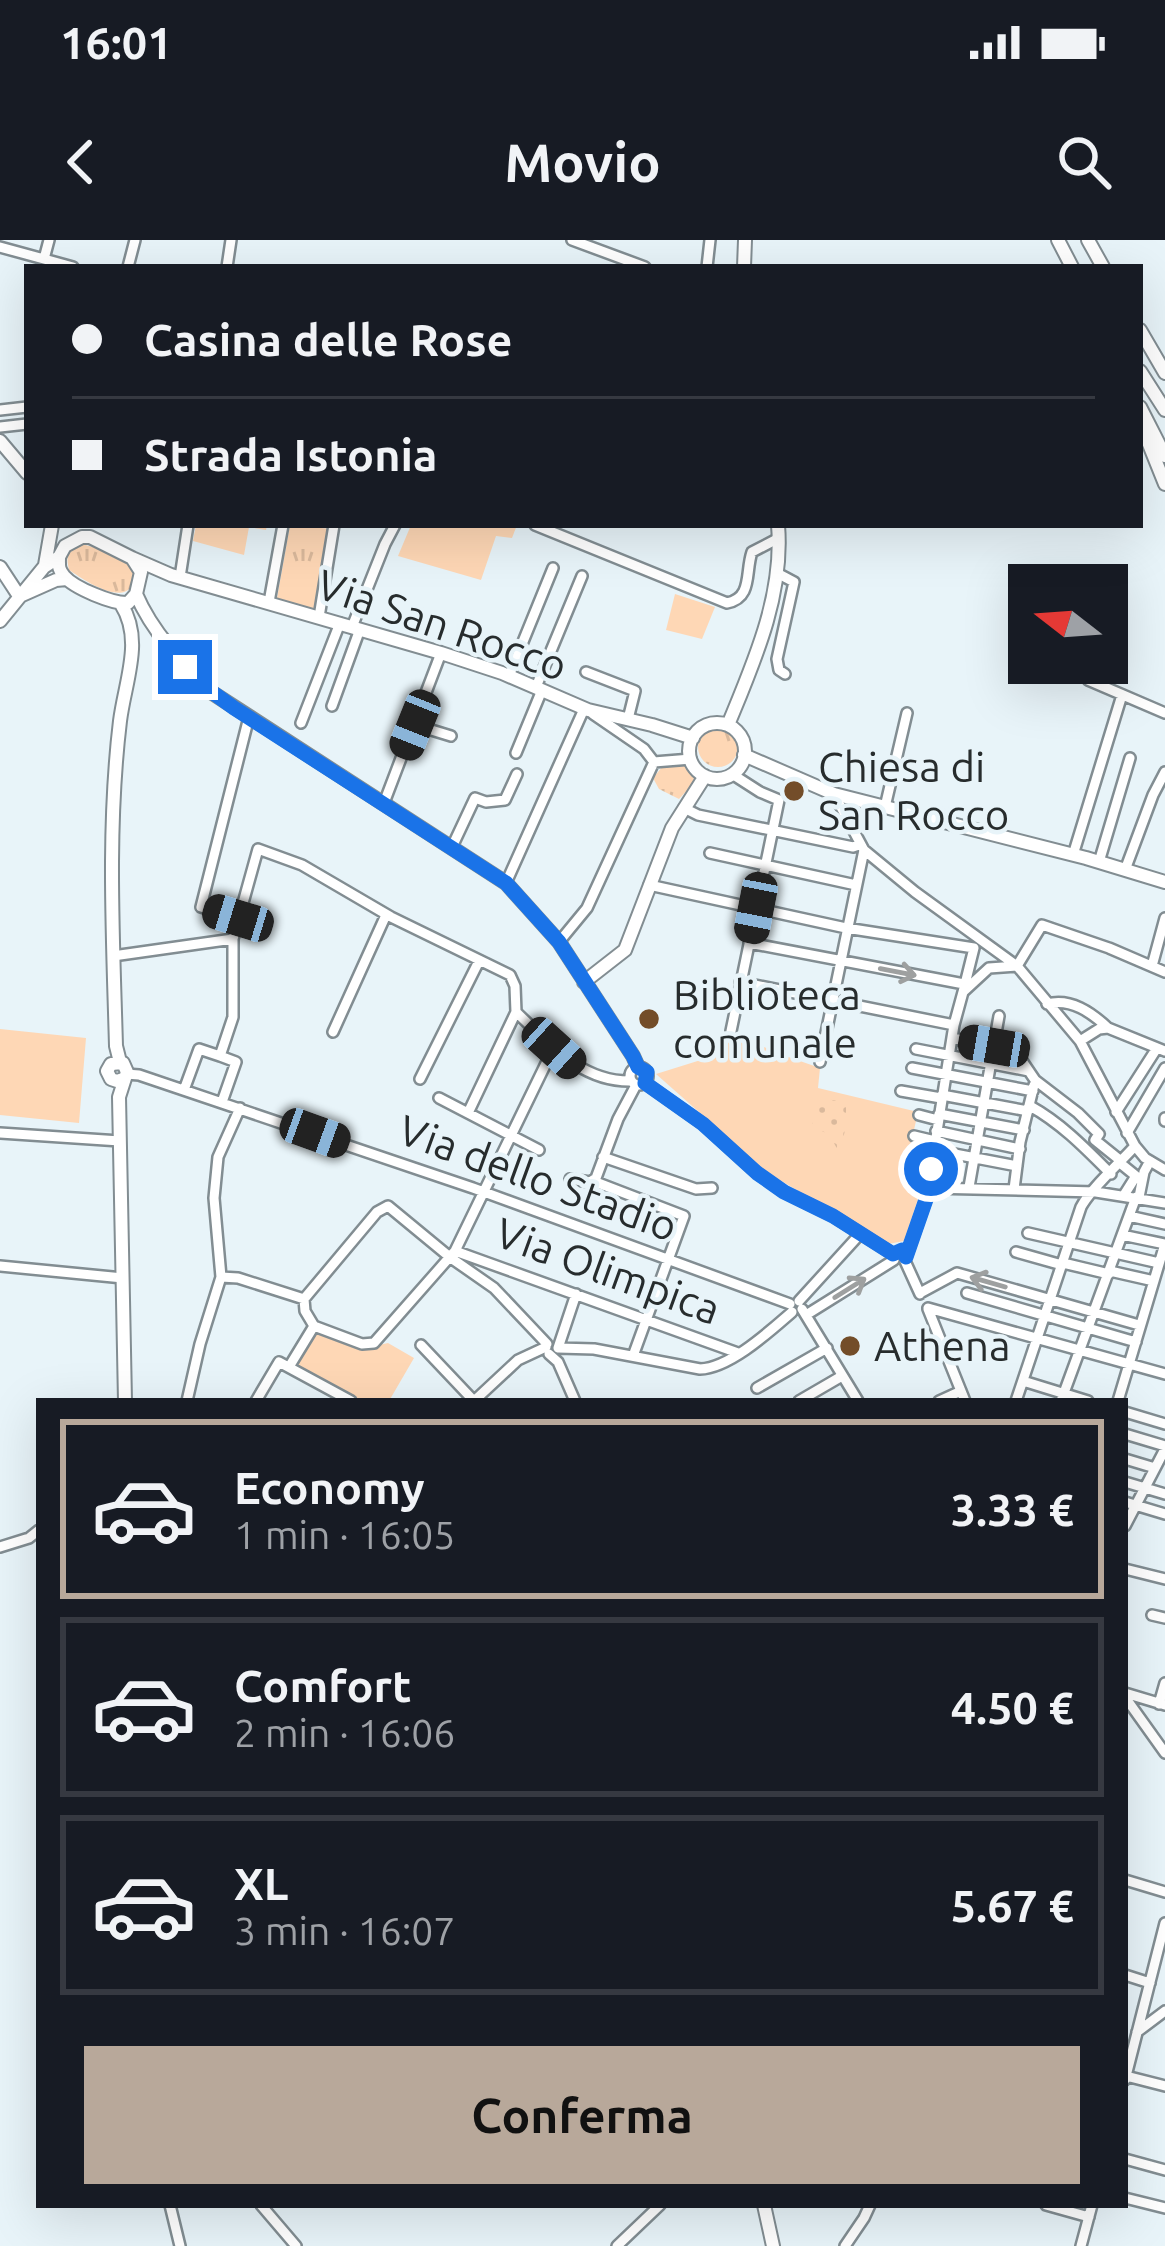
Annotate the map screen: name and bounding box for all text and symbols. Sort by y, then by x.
text: 16:01 [60,17,173,68]
icon: back [48,129,114,195]
icon: search [1051,129,1117,195]
text: Movio [504,132,661,192]
text: Casina delle Rose [144,314,512,365]
text: Strada Istonia [144,429,437,480]
street label: Via San Rocco [311,560,573,689]
north arrow [1008,564,1128,684]
map controls [1008,564,1128,684]
route end [158,640,212,694]
car [385,685,445,765]
place label: Chiesa di San Rocco [818,743,1009,838]
marker: Chiesa di San Rocco [781,778,807,804]
car [731,869,781,947]
car [198,890,278,946]
one-way arrow [877,961,916,984]
place label: Biblioteca comunale [673,971,861,1066]
marker: Biblioteca comunale [636,1006,662,1032]
car [515,1011,593,1085]
car [955,1022,1033,1070]
car [275,1104,355,1162]
street label: Via dello Stadio [393,1105,684,1250]
route start [904,1142,958,1196]
street label: Via Olimpica [490,1208,727,1333]
one-way arrow [969,1270,1007,1292]
one-way arrow [833,1275,867,1300]
place label: Athena [874,1322,1011,1369]
marker: Athena [837,1333,863,1359]
icon: car [90,1455,198,1563]
text: Economy [234,1462,425,1513]
text: 3.33 € [951,1484,1074,1535]
text: 1 min · 16:05 [234,1513,455,1556]
icon: car [90,1653,198,1761]
text: Comfort [234,1660,411,1711]
text: 4.50 € [951,1682,1074,1733]
text: 2 min · 16:06 [234,1711,455,1754]
icon: car [90,1851,198,1959]
text: XL [234,1858,288,1909]
text: 5.67 € [951,1880,1074,1931]
text: 3 min · 16:07 [234,1909,455,1952]
button: Conferma [84,2046,1080,2184]

